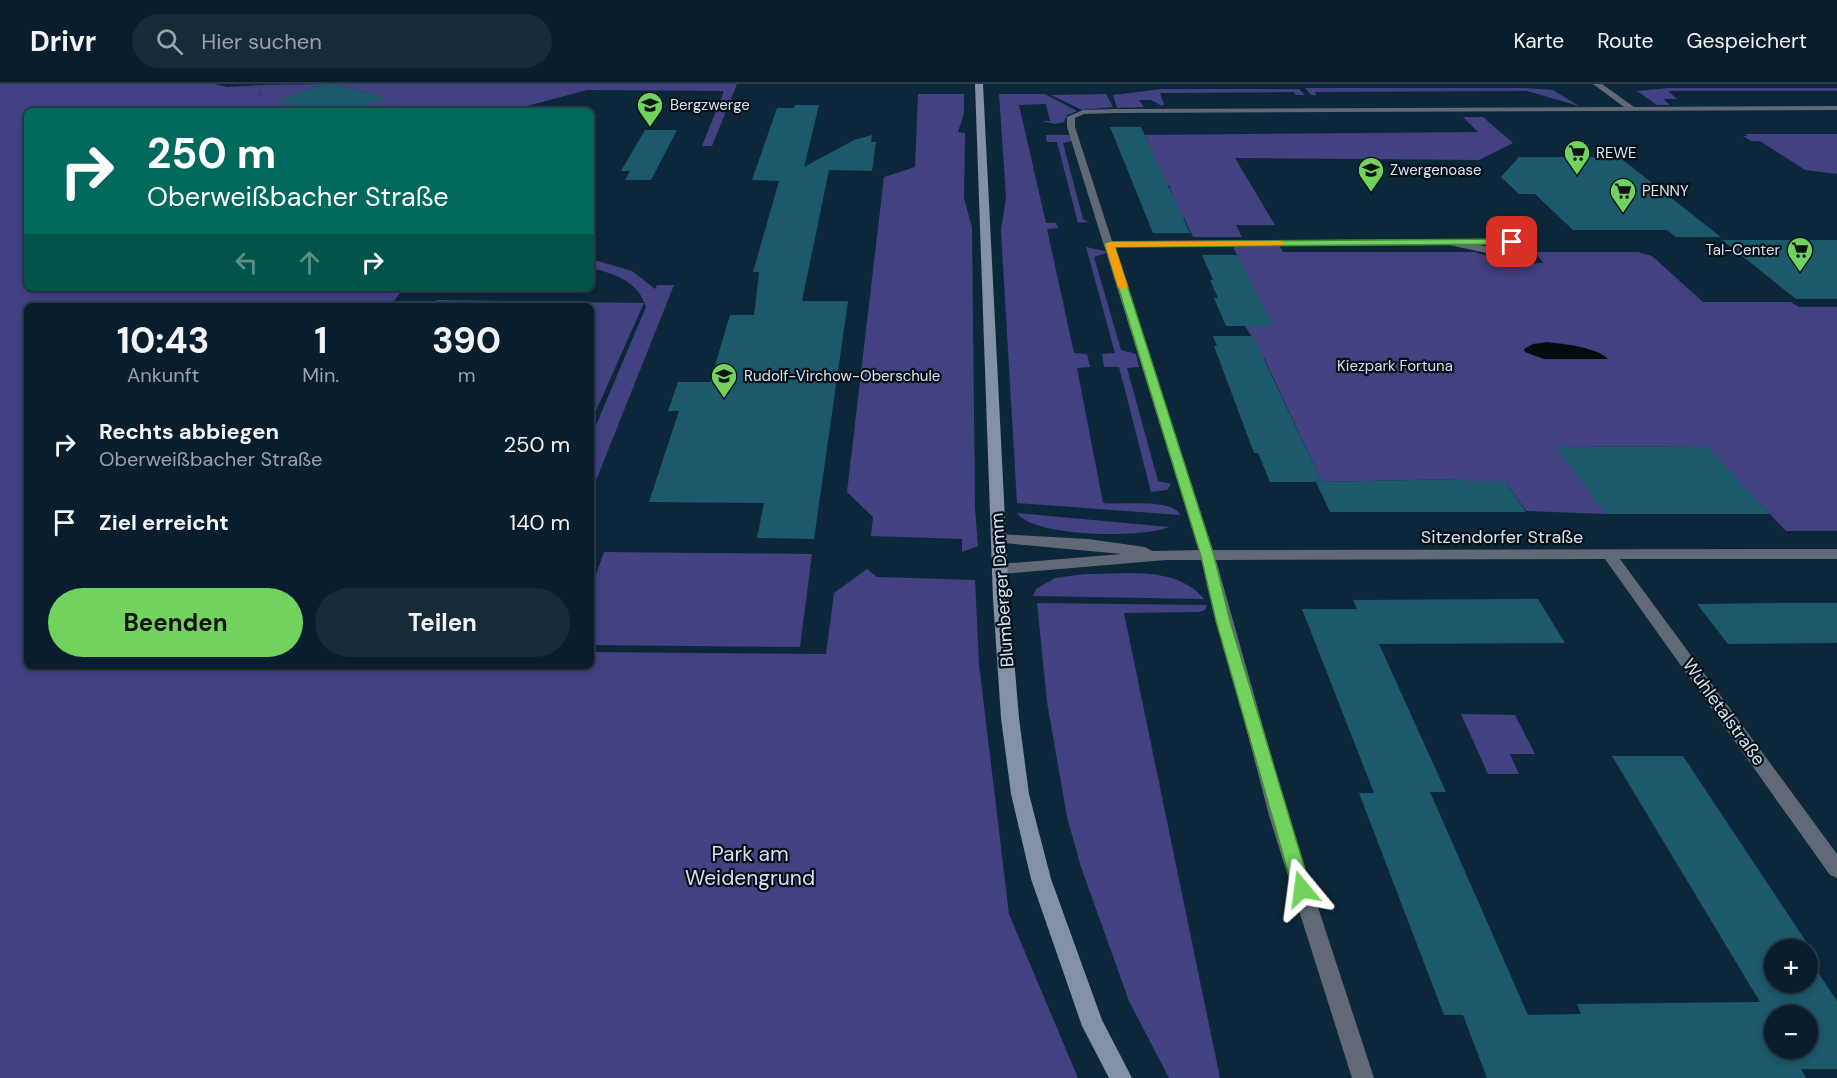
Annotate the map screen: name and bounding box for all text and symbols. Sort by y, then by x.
search box [132,14,552,68]
text: Drivr [30,23,96,60]
icon: search [153,25,186,58]
text: Hier suchen [201,27,322,56]
text: Karte [1513,27,1564,55]
text: Route [1597,27,1653,55]
text: Gespeichert [1686,27,1807,55]
school or university icon: Bergzwerge [635,90,665,128]
place label: Bergzwerge [670,95,750,115]
text: 250 m [147,126,276,181]
icon: right [48,132,126,210]
supermarket icon: REWE [1562,138,1592,176]
place label: REWE [1596,143,1636,163]
school or university icon: Zwergenoase [1356,155,1386,193]
place label: Zwergenoase [1390,160,1481,180]
supermarket icon: PENNY [1608,176,1638,214]
text: Oberweißbacher Straße [147,179,449,214]
place label: PENNY [1642,181,1689,201]
pin [1486,216,1537,267]
icon: arrive [1495,225,1528,258]
supermarket icon: Tal-Center [1785,235,1815,273]
place label: Tal-Center [1705,240,1780,260]
icon: left [230,246,263,279]
icon: ahead [293,246,326,279]
icon: right [356,246,389,279]
text: 10:43 [117,317,209,364]
text: 1 [314,317,327,364]
text: 390 [432,317,501,364]
park label: Kiezpark Fortuna [1337,356,1453,376]
school or university icon: Rudolf-Virchow-Oberschule [709,361,739,399]
text: Ankunft [127,362,199,388]
text: Min. [302,362,339,388]
text: m [458,362,476,388]
place label: Rudolf-Virchow-Oberschule [744,366,940,386]
text: Rechts abbiegen [99,417,279,446]
icon: right [48,428,81,461]
text: 250 m [503,430,570,459]
text: Oberweißbacher Straße [99,446,322,472]
icon: arrive [48,506,81,539]
text: Ziel erreicht [99,508,229,537]
text: 140 m [509,508,570,537]
street label: Blumberger Damm [985,512,1019,668]
street label: Sitzendorfer Straße [1421,525,1583,549]
button: Beenden [48,588,303,657]
button: Teilen [315,588,570,657]
street label: Wuhletalstraße [1677,654,1771,770]
park label: Park am Weidengrund [685,840,815,892]
position arrow [1270,857,1334,921]
map controls [1764,939,1818,1059]
button: + [1764,939,1818,993]
button: − [1764,1005,1818,1059]

